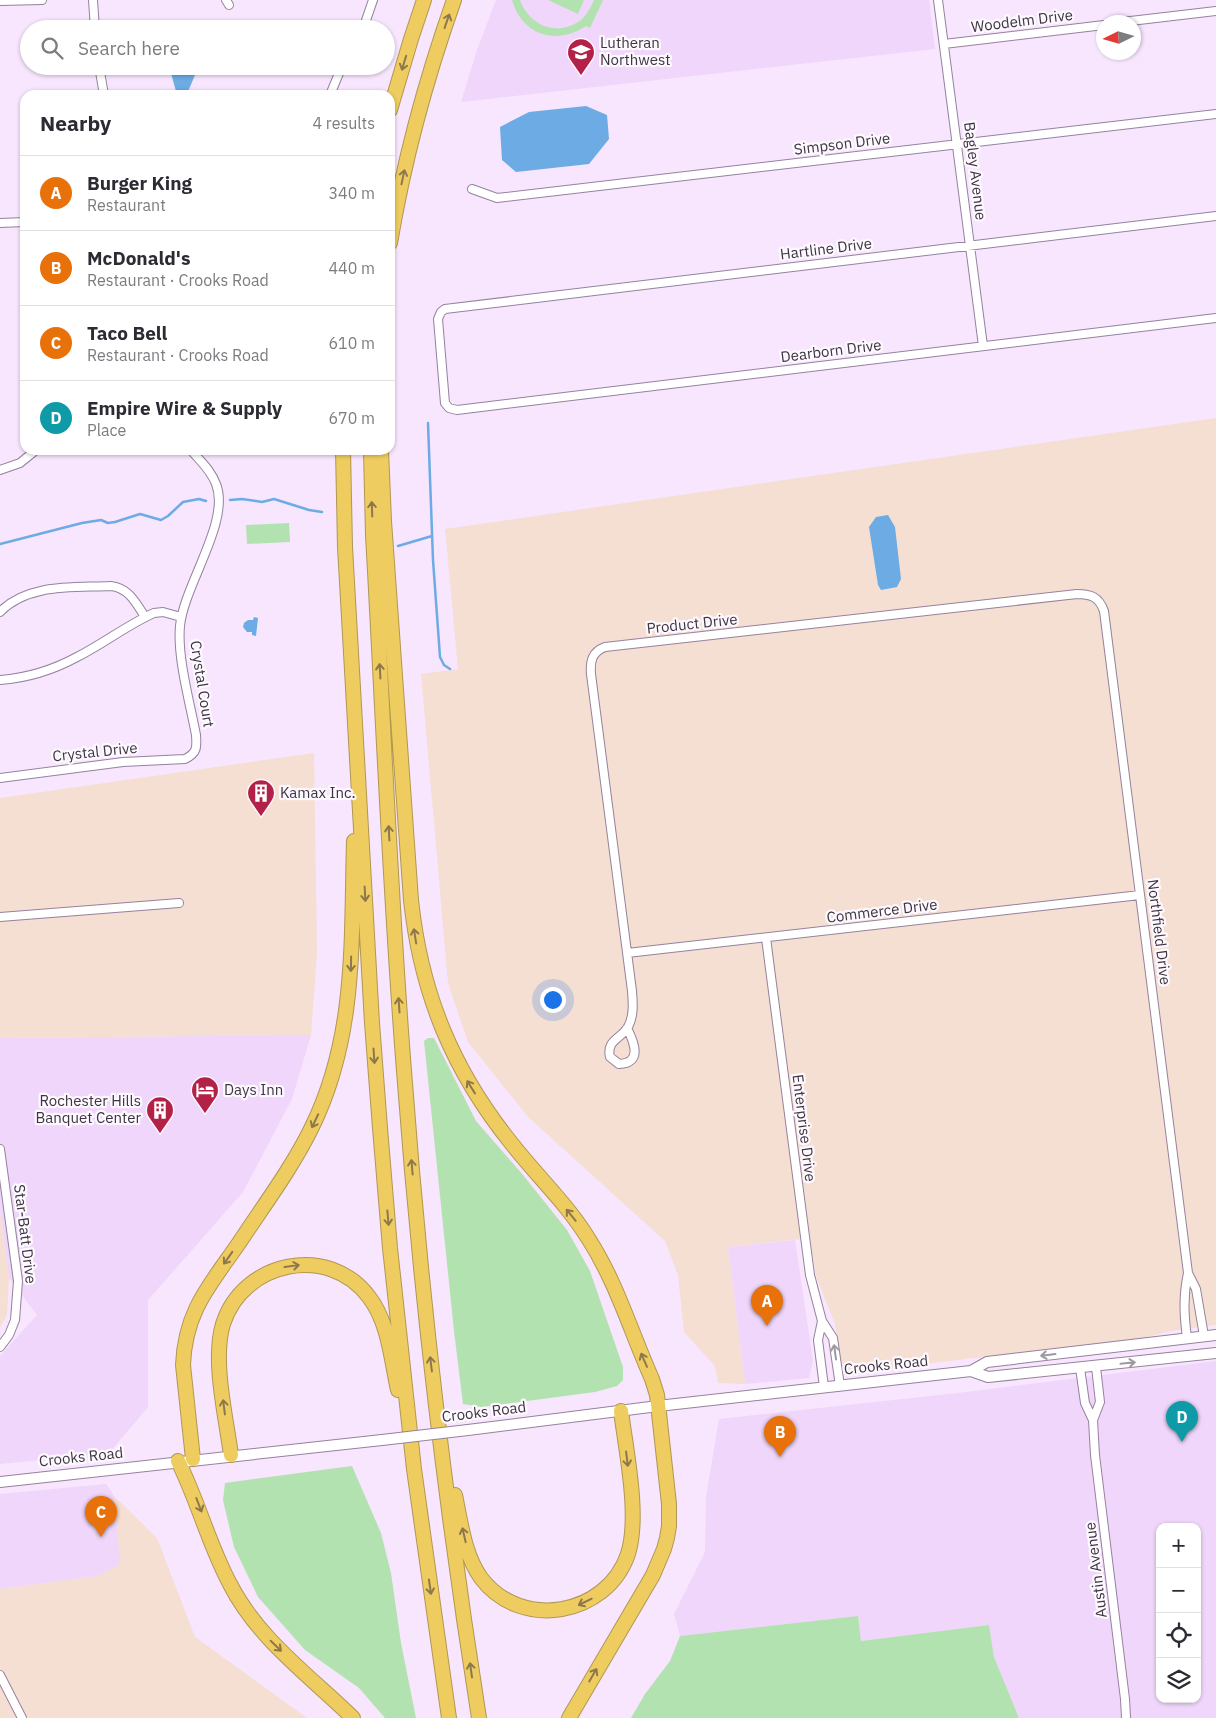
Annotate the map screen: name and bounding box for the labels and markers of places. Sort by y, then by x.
place label: Lutheran Northwest [600,33,670,69]
school or university icon: Lutheran Northwest [566,37,596,76]
building icon: Kamax Inc. [246,778,276,817]
place label: Kamax Inc. [280,783,356,802]
hotel icon: Days Inn [190,1075,220,1114]
place label: Days Inn [224,1080,283,1099]
place label: Rochester Hills Banquet Center [35,1091,141,1127]
building icon: Rochester Hills Banquet Center [145,1095,175,1134]
pin: A [751,1285,783,1326]
pin: D [1166,1401,1198,1442]
pin: B [764,1416,796,1457]
pin: C [85,1496,117,1537]

